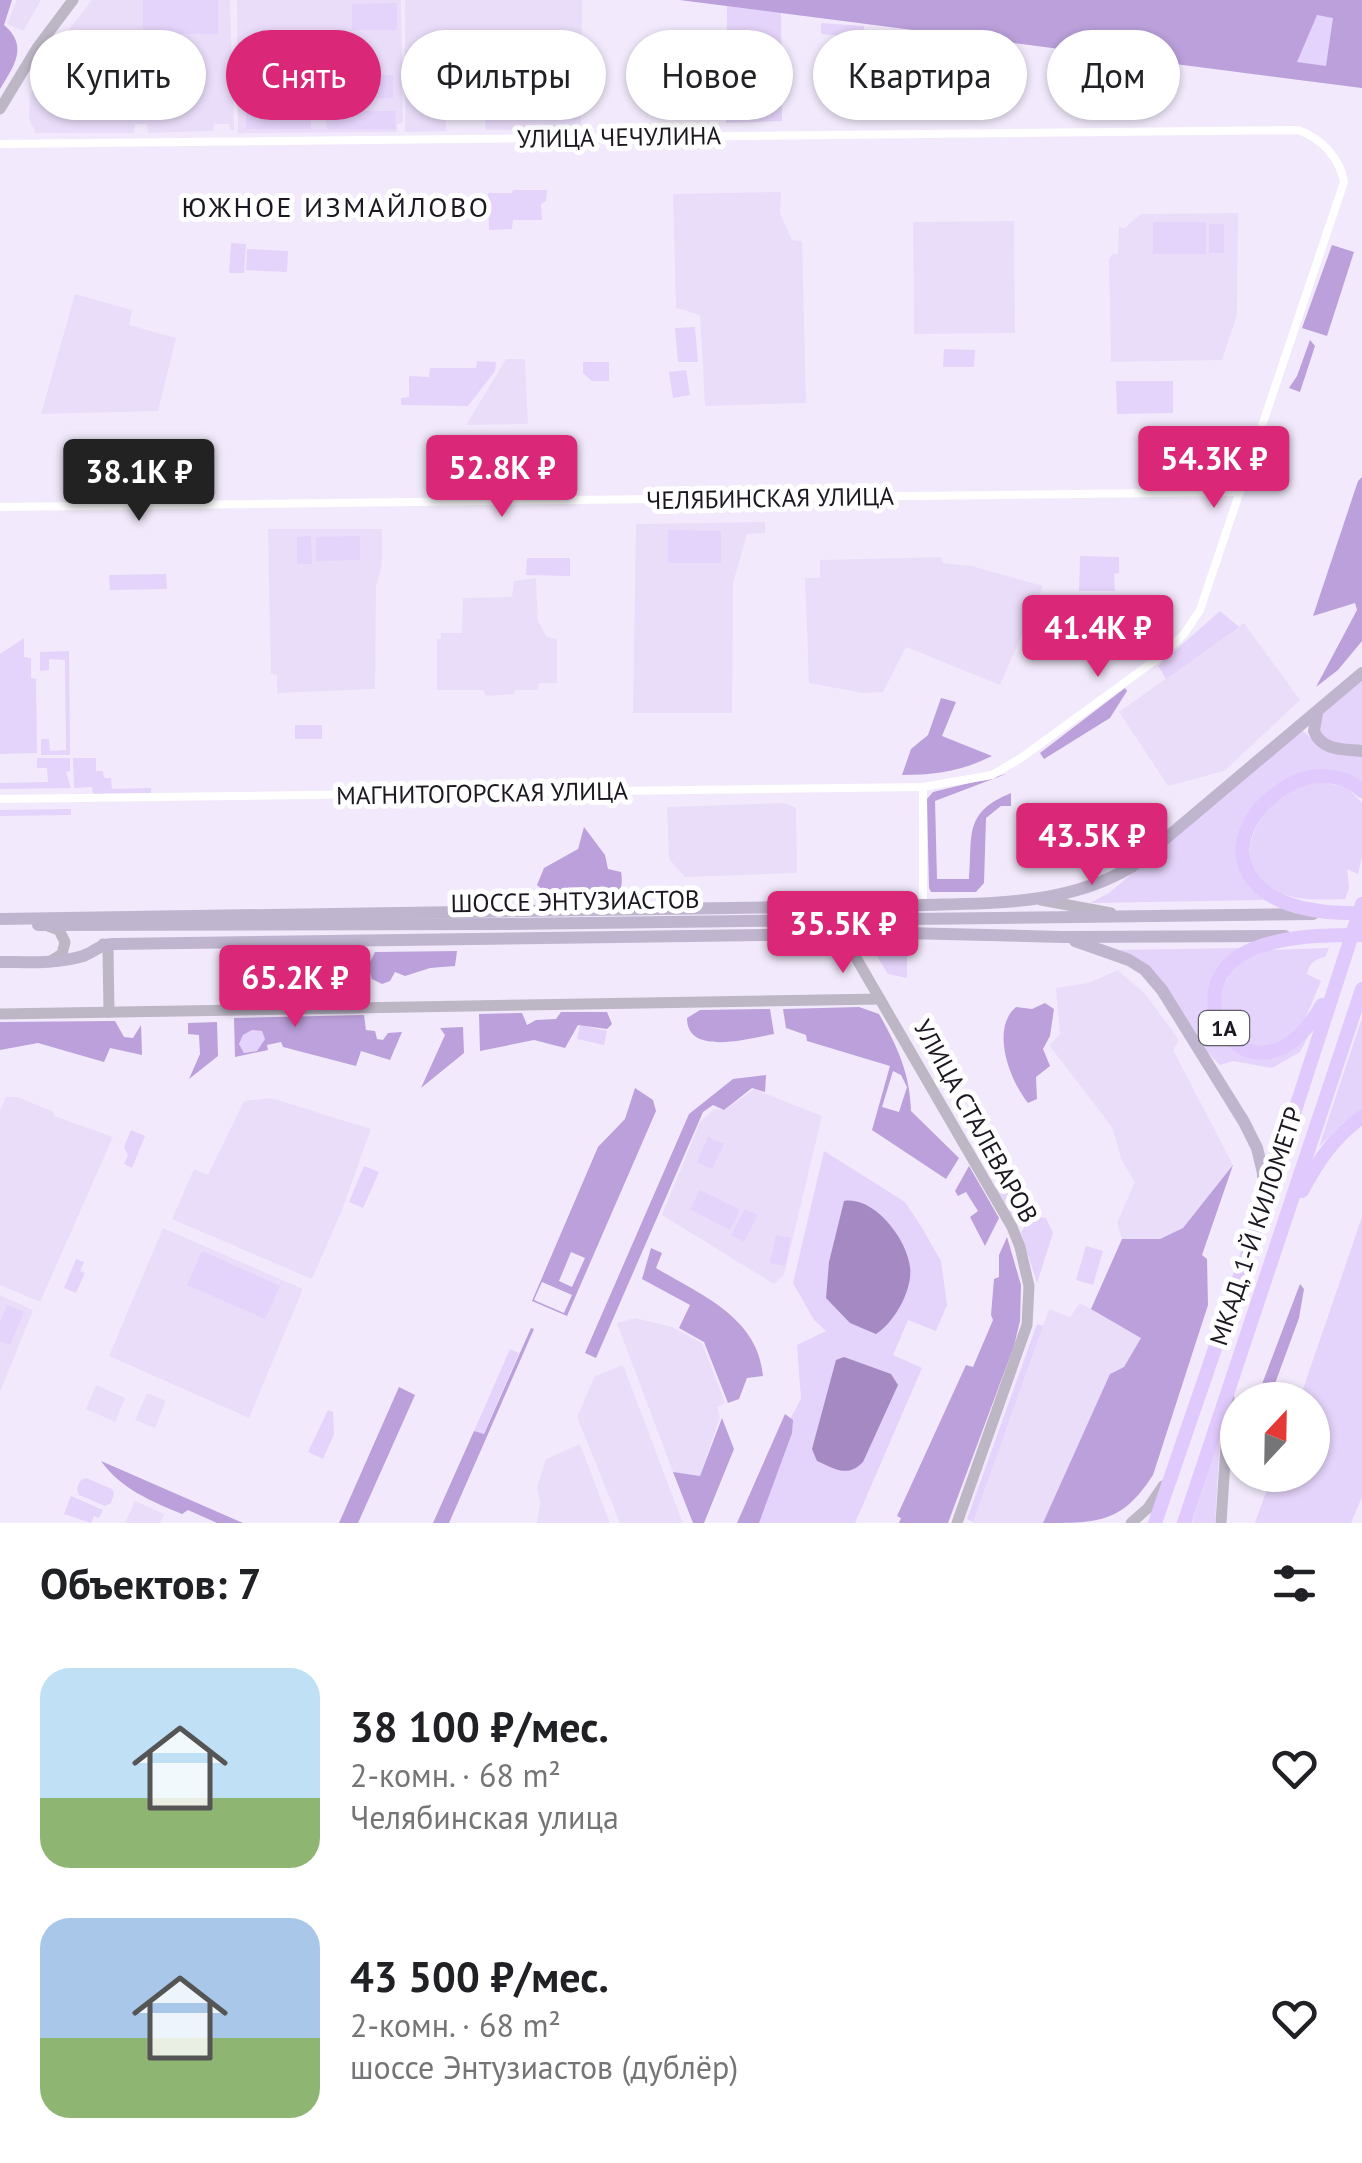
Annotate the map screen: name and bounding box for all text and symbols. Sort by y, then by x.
chip: Купить [30,30,206,120]
chip: Снять [226,30,381,120]
chip: Фильтры [401,30,606,120]
chip: Новое [626,30,793,120]
chip: Квартира [813,30,1027,120]
chip: Дом [1047,30,1180,120]
street label: УЛИЦА ЧЕЧУЛИНА [517,119,722,155]
district label: ЮЖНОЕ ИЗМАЙЛОВО [182,188,490,225]
pin: 54.3K ₽ [1122,426,1306,511]
pin: 52.8K ₽ [410,435,594,520]
text: 54.3K ₽ [1160,437,1268,479]
pin: 38.1K ₽ [47,439,231,524]
text: 52.8K ₽ [448,446,556,488]
text: 38.1K ₽ [85,450,193,492]
street label: ЧЕЛЯБИНСКАЯ УЛИЦА [646,480,895,516]
pin: 41.4K ₽ [1006,595,1190,680]
text: 41.4K ₽ [1044,606,1152,648]
street label: МАГНИТОГОРСКАЯ УЛИЦА [336,774,629,812]
pin: 43.5K ₽ [1000,803,1184,888]
text: 43.5K ₽ [1038,814,1146,856]
street label: ШОССЕ ЭНТУЗИАСТОВ [450,883,700,919]
pin: 35.5K ₽ [751,891,935,976]
text: 35.5K ₽ [789,902,897,944]
pin: 65.2K ₽ [203,945,387,1030]
text: 65.2K ₽ [241,956,349,998]
road number: 1A [1199,1011,1249,1045]
street label: УЛИЦА СТАЛЕВАРОВ [907,1014,1045,1228]
street label: МКАД, 1-Й КИЛОМЕТР [1202,1103,1310,1349]
north arrow [1220,1382,1330,1492]
map controls [1220,1382,1330,1492]
text: Объектов: 7 [40,1556,261,1611]
icon: filters [1267,1556,1322,1611]
text: 38 100 ₽/мес. [350,1699,609,1754]
icon: home [120,1708,240,1828]
icon: heart [1267,1741,1322,1796]
text: 2-комн. · 68 m² [350,1754,561,1796]
text: Челябинская улица [350,1796,619,1838]
text: 43 500 ₽/мес. [350,1949,609,2004]
icon: home [120,1958,240,2078]
icon: heart [1267,1991,1322,2046]
text: 2-комн. · 68 m² [350,2004,561,2046]
text: шоссе Энтузиастов (дублёр) [350,2046,738,2088]

